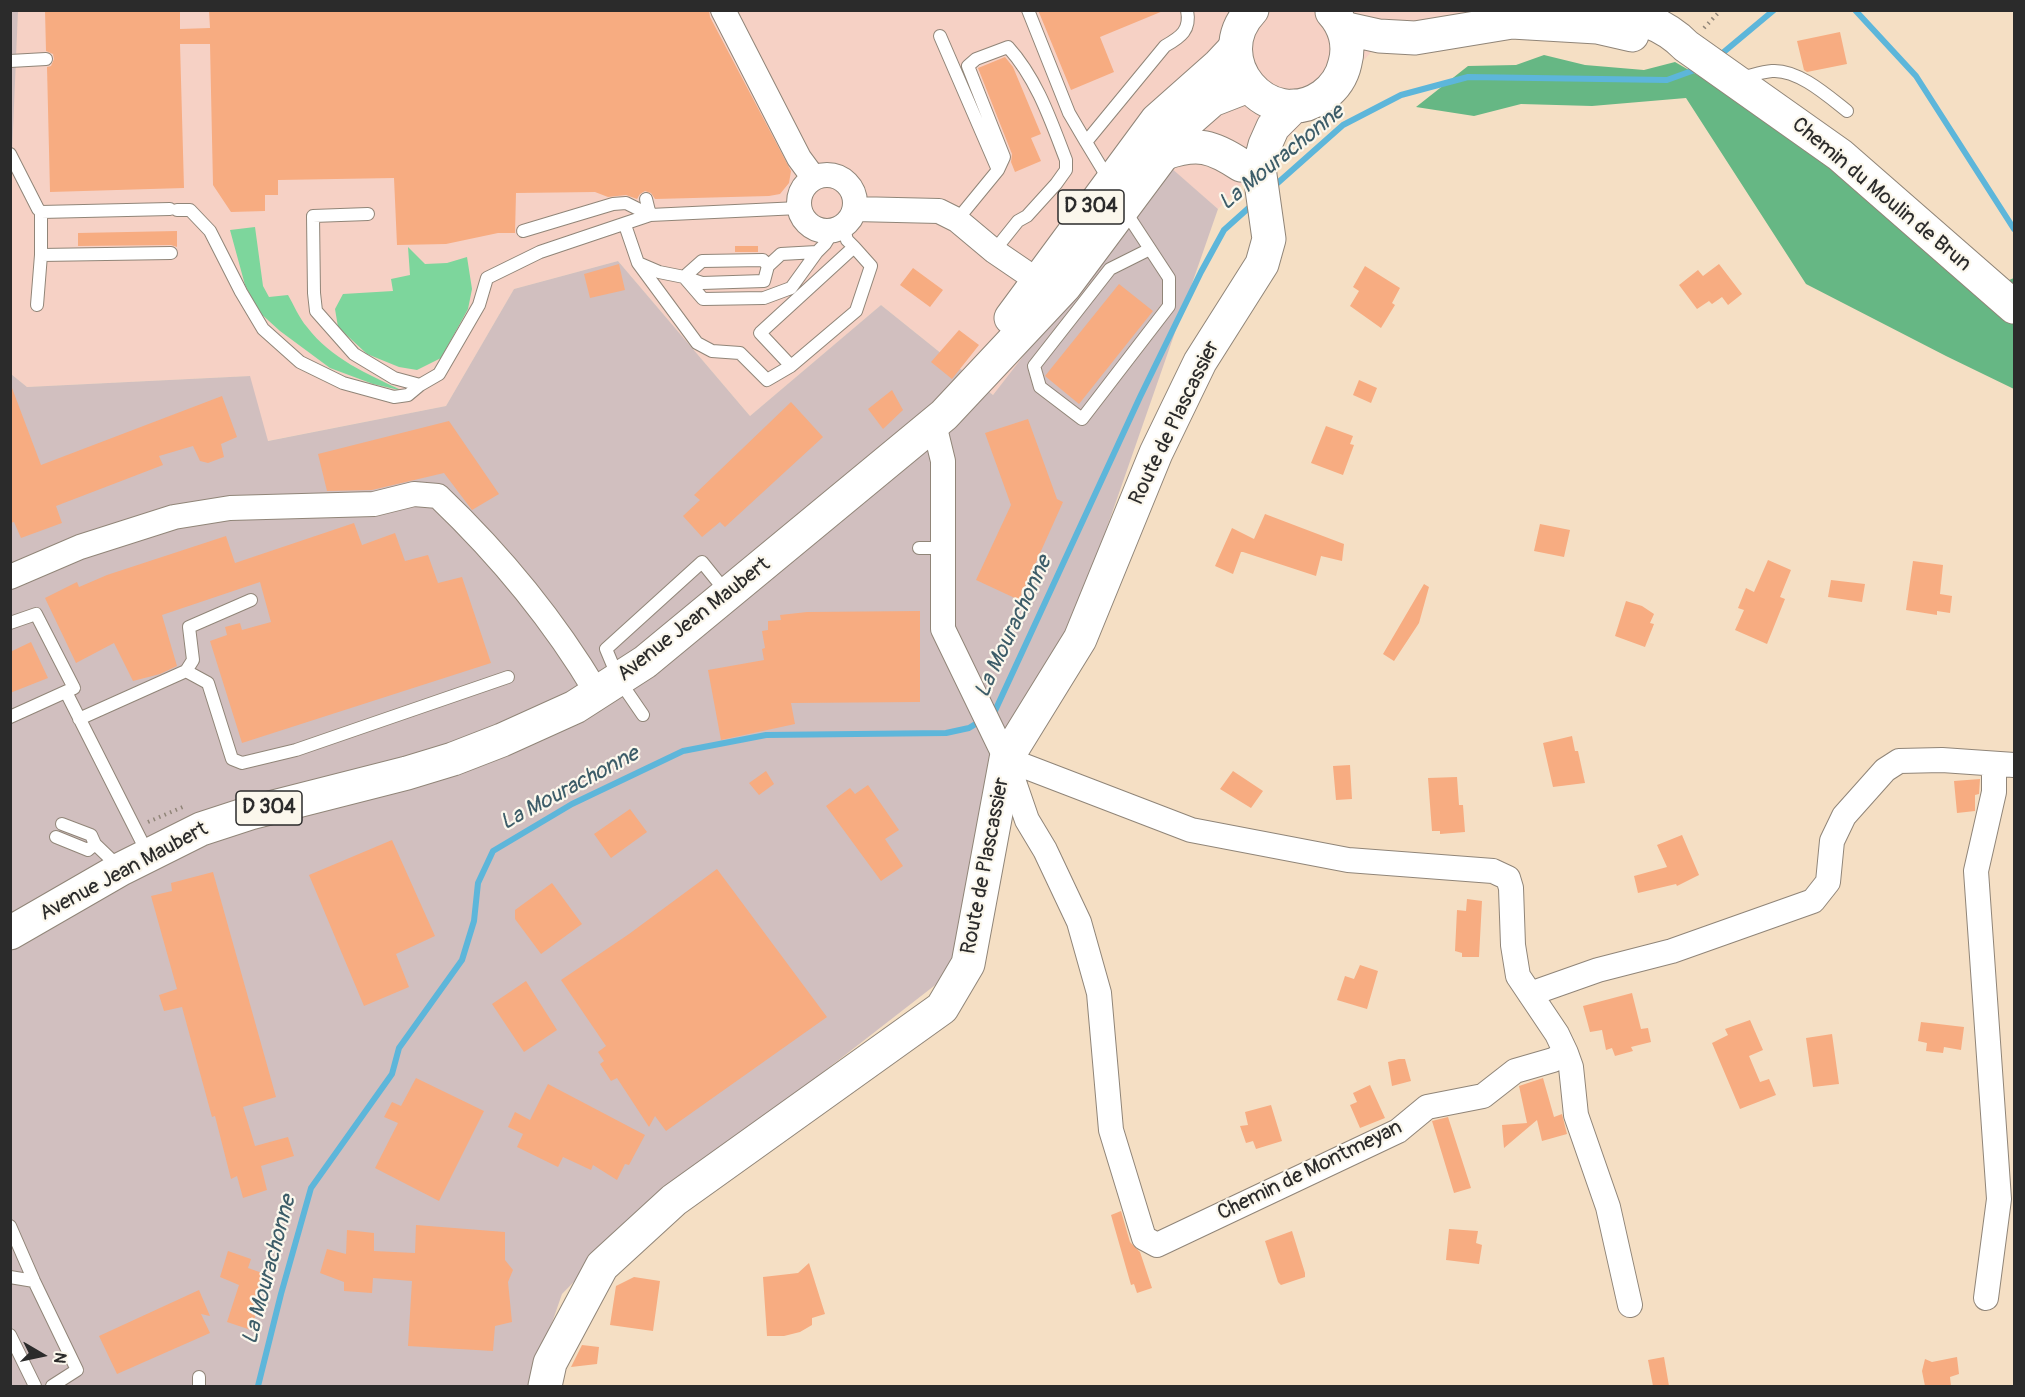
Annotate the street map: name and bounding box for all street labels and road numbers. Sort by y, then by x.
street label: Chemin du Moulin de Brun [1786,113,1976,277]
road number: D 304 [1058,190,1124,224]
street label: Route de Plascassier [1124,337,1226,509]
street label: Avenue Jean Maubert [613,553,775,687]
street label: Route de Plascassier [957,776,1015,956]
road number: D 304 [236,791,302,825]
street label: Avenue Jean Maubert [36,817,212,927]
street label: Chemin de Montmeyan [1214,1115,1406,1227]

